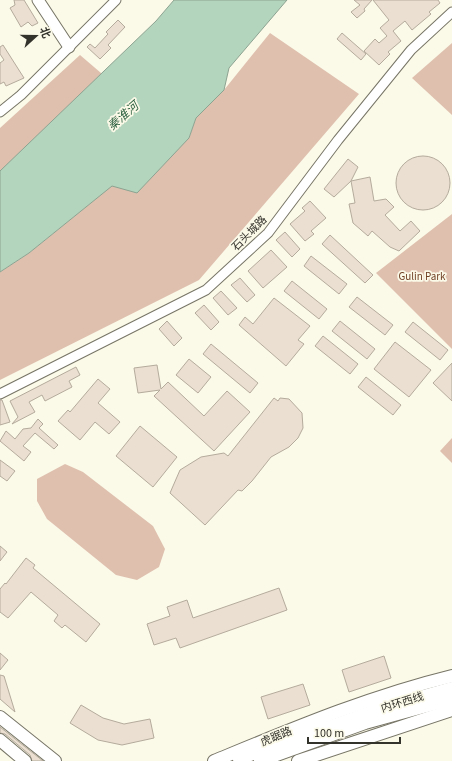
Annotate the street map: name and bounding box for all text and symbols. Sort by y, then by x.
north arrow [16,16,56,56]
text: 北 [36,25,54,40]
water label: 秦淮河 [104,97,144,135]
street label: 石头城路 [228,212,270,254]
park label: Gulin Park [398,269,446,284]
street label: 内环西线 [379,689,425,716]
scale bar [308,719,400,745]
street label: 虎踞路 [258,723,294,750]
text: 100 m [314,725,344,742]

